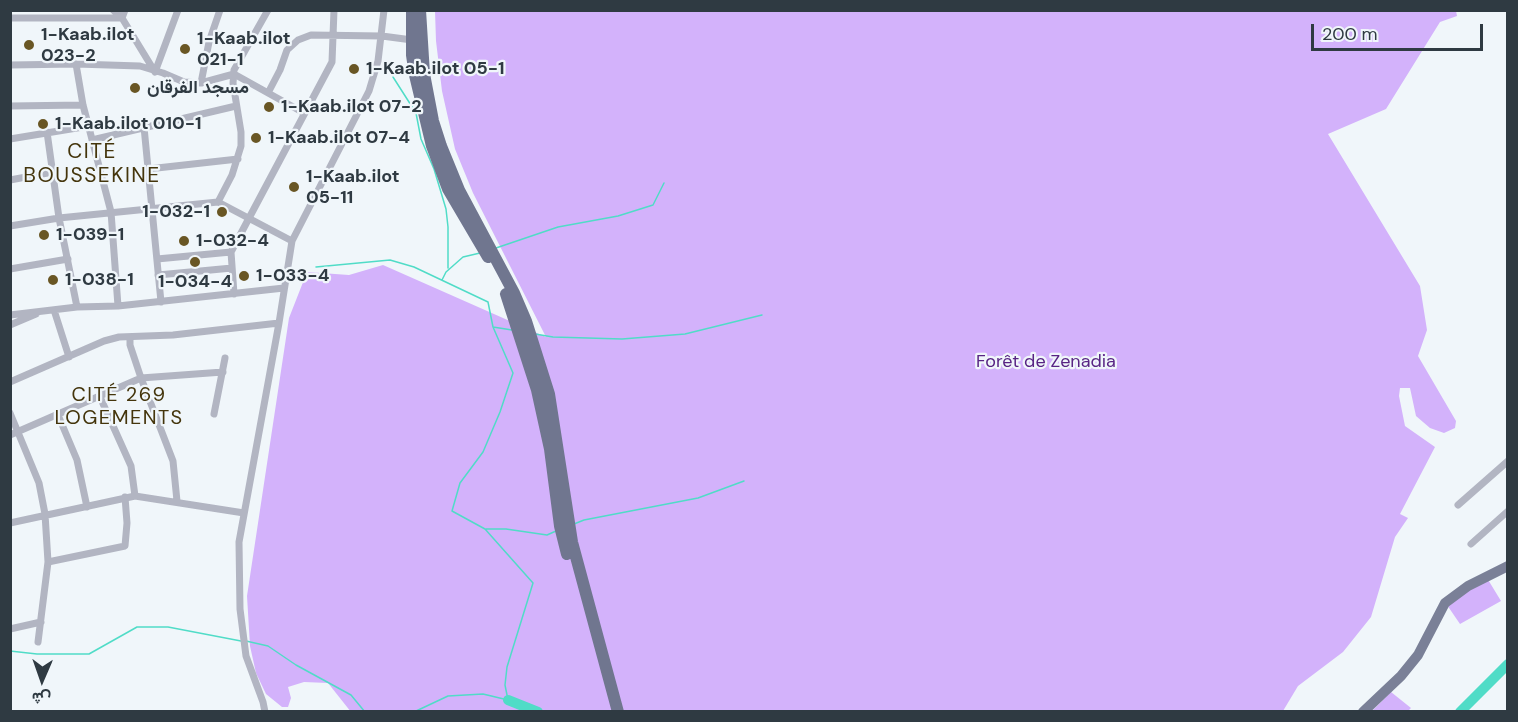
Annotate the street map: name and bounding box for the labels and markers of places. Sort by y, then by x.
place label: 1-Kaab.ilot 023-2 [41,24,135,66]
place label: 1-Kaab.ilot 021-1 [197,28,291,70]
marker: 1-Kaab.ilot 023-2 [22,38,36,52]
marker: 1-Kaab.ilot 021-1 [178,42,192,56]
place label: 1-Kaab.ilot 05-1 [366,58,505,80]
marker: 1-Kaab.ilot 05-1 [347,62,361,76]
place label: مسجد الفرقان [147,77,249,99]
marker: مسجد الفرقان [128,81,142,95]
place label: 1-Kaab.ilot 07-2 [281,96,422,118]
marker: 1-Kaab.ilot 07-2 [262,100,276,114]
place label: 1-Kaab.ilot 010-1 [55,113,202,135]
marker: 1-Kaab.ilot 010-1 [36,117,50,131]
place label: 1-Kaab.ilot 07-4 [268,127,410,149]
marker: 1-Kaab.ilot 07-4 [249,131,263,145]
place label: 1-Kaab.ilot 05-11 [306,166,400,208]
marker: 1-Kaab.ilot 05-11 [287,180,301,194]
place label: 1-032-1 [142,201,210,223]
marker: 1-032-1 [215,205,229,219]
place label: 1-039-1 [56,224,124,246]
marker: 1-039-1 [37,228,51,242]
place label: 1-032-4 [196,230,269,252]
marker: 1-032-4 [177,234,191,248]
marker: 1-034-4 [188,255,202,269]
place label: 1-033-4 [256,265,329,287]
place label: 1-038-1 [65,269,134,291]
marker: 1-033-4 [237,269,251,283]
place label: 1-034-4 [158,271,232,293]
marker: 1-038-1 [46,273,60,287]

